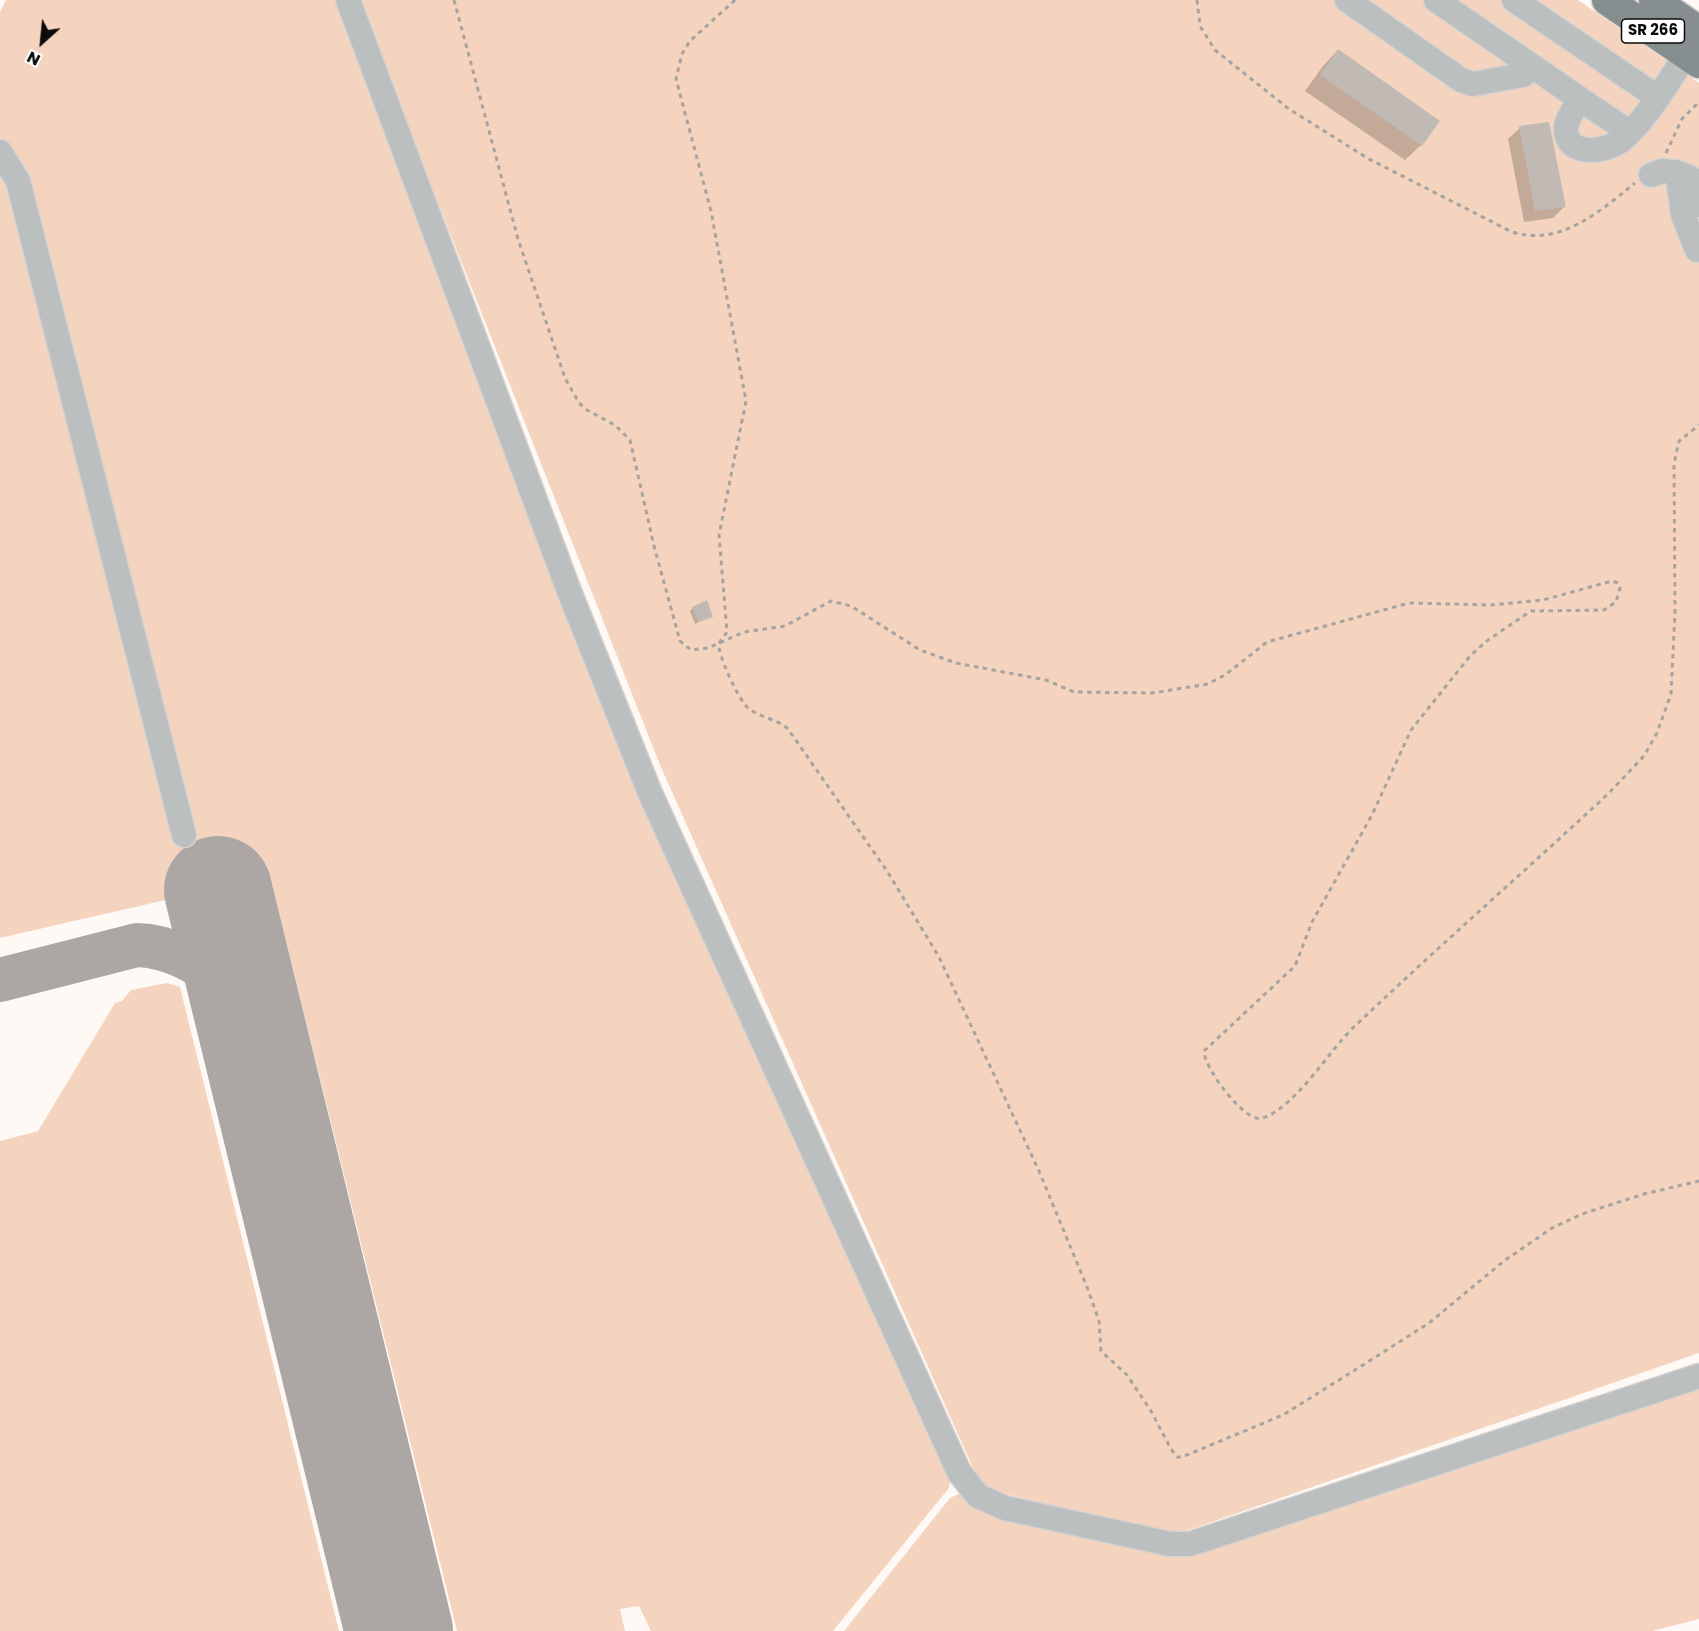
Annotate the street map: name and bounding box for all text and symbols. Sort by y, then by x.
north arrow [12,12,72,72]
road number: SR 266 [1622,19,1684,43]
text: N [23,46,44,71]

